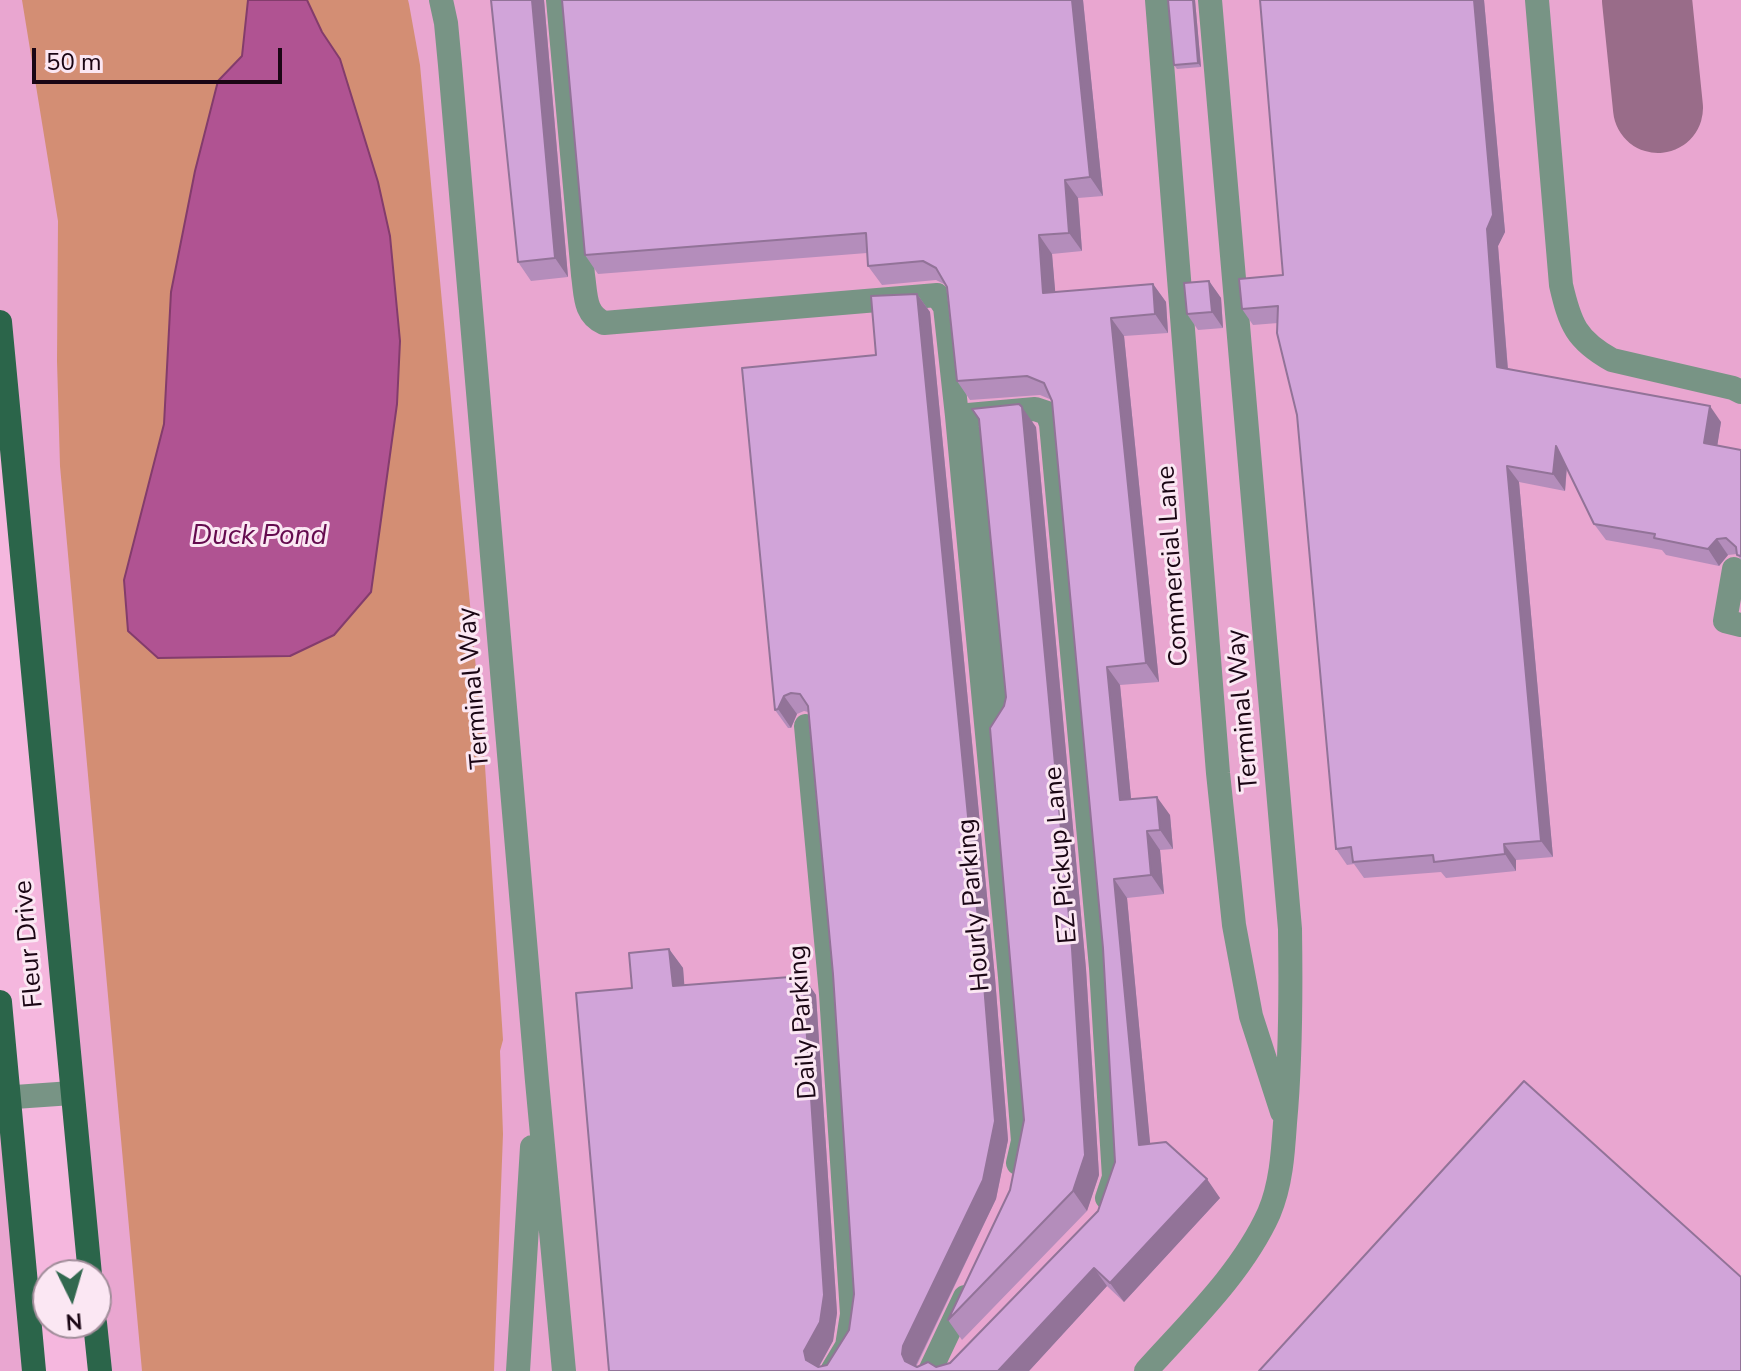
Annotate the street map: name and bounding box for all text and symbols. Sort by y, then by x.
scale bar [36,32,286,82]
text: 50 m [46,46,102,78]
street label: Commercial Lane [1151,465,1197,667]
water label: Duck Pond [191,520,327,554]
street label: Terminal Way [452,606,498,770]
street label: Terminal Way [1221,628,1267,792]
street label: EZ Pickup Lane [1039,765,1085,945]
street label: Hourly Parking [952,817,998,993]
street label: Fleur Drive [9,879,51,1009]
street label: Daily Parking [783,944,825,1100]
north arrow [32,1259,112,1339]
text: N [64,1305,83,1337]

